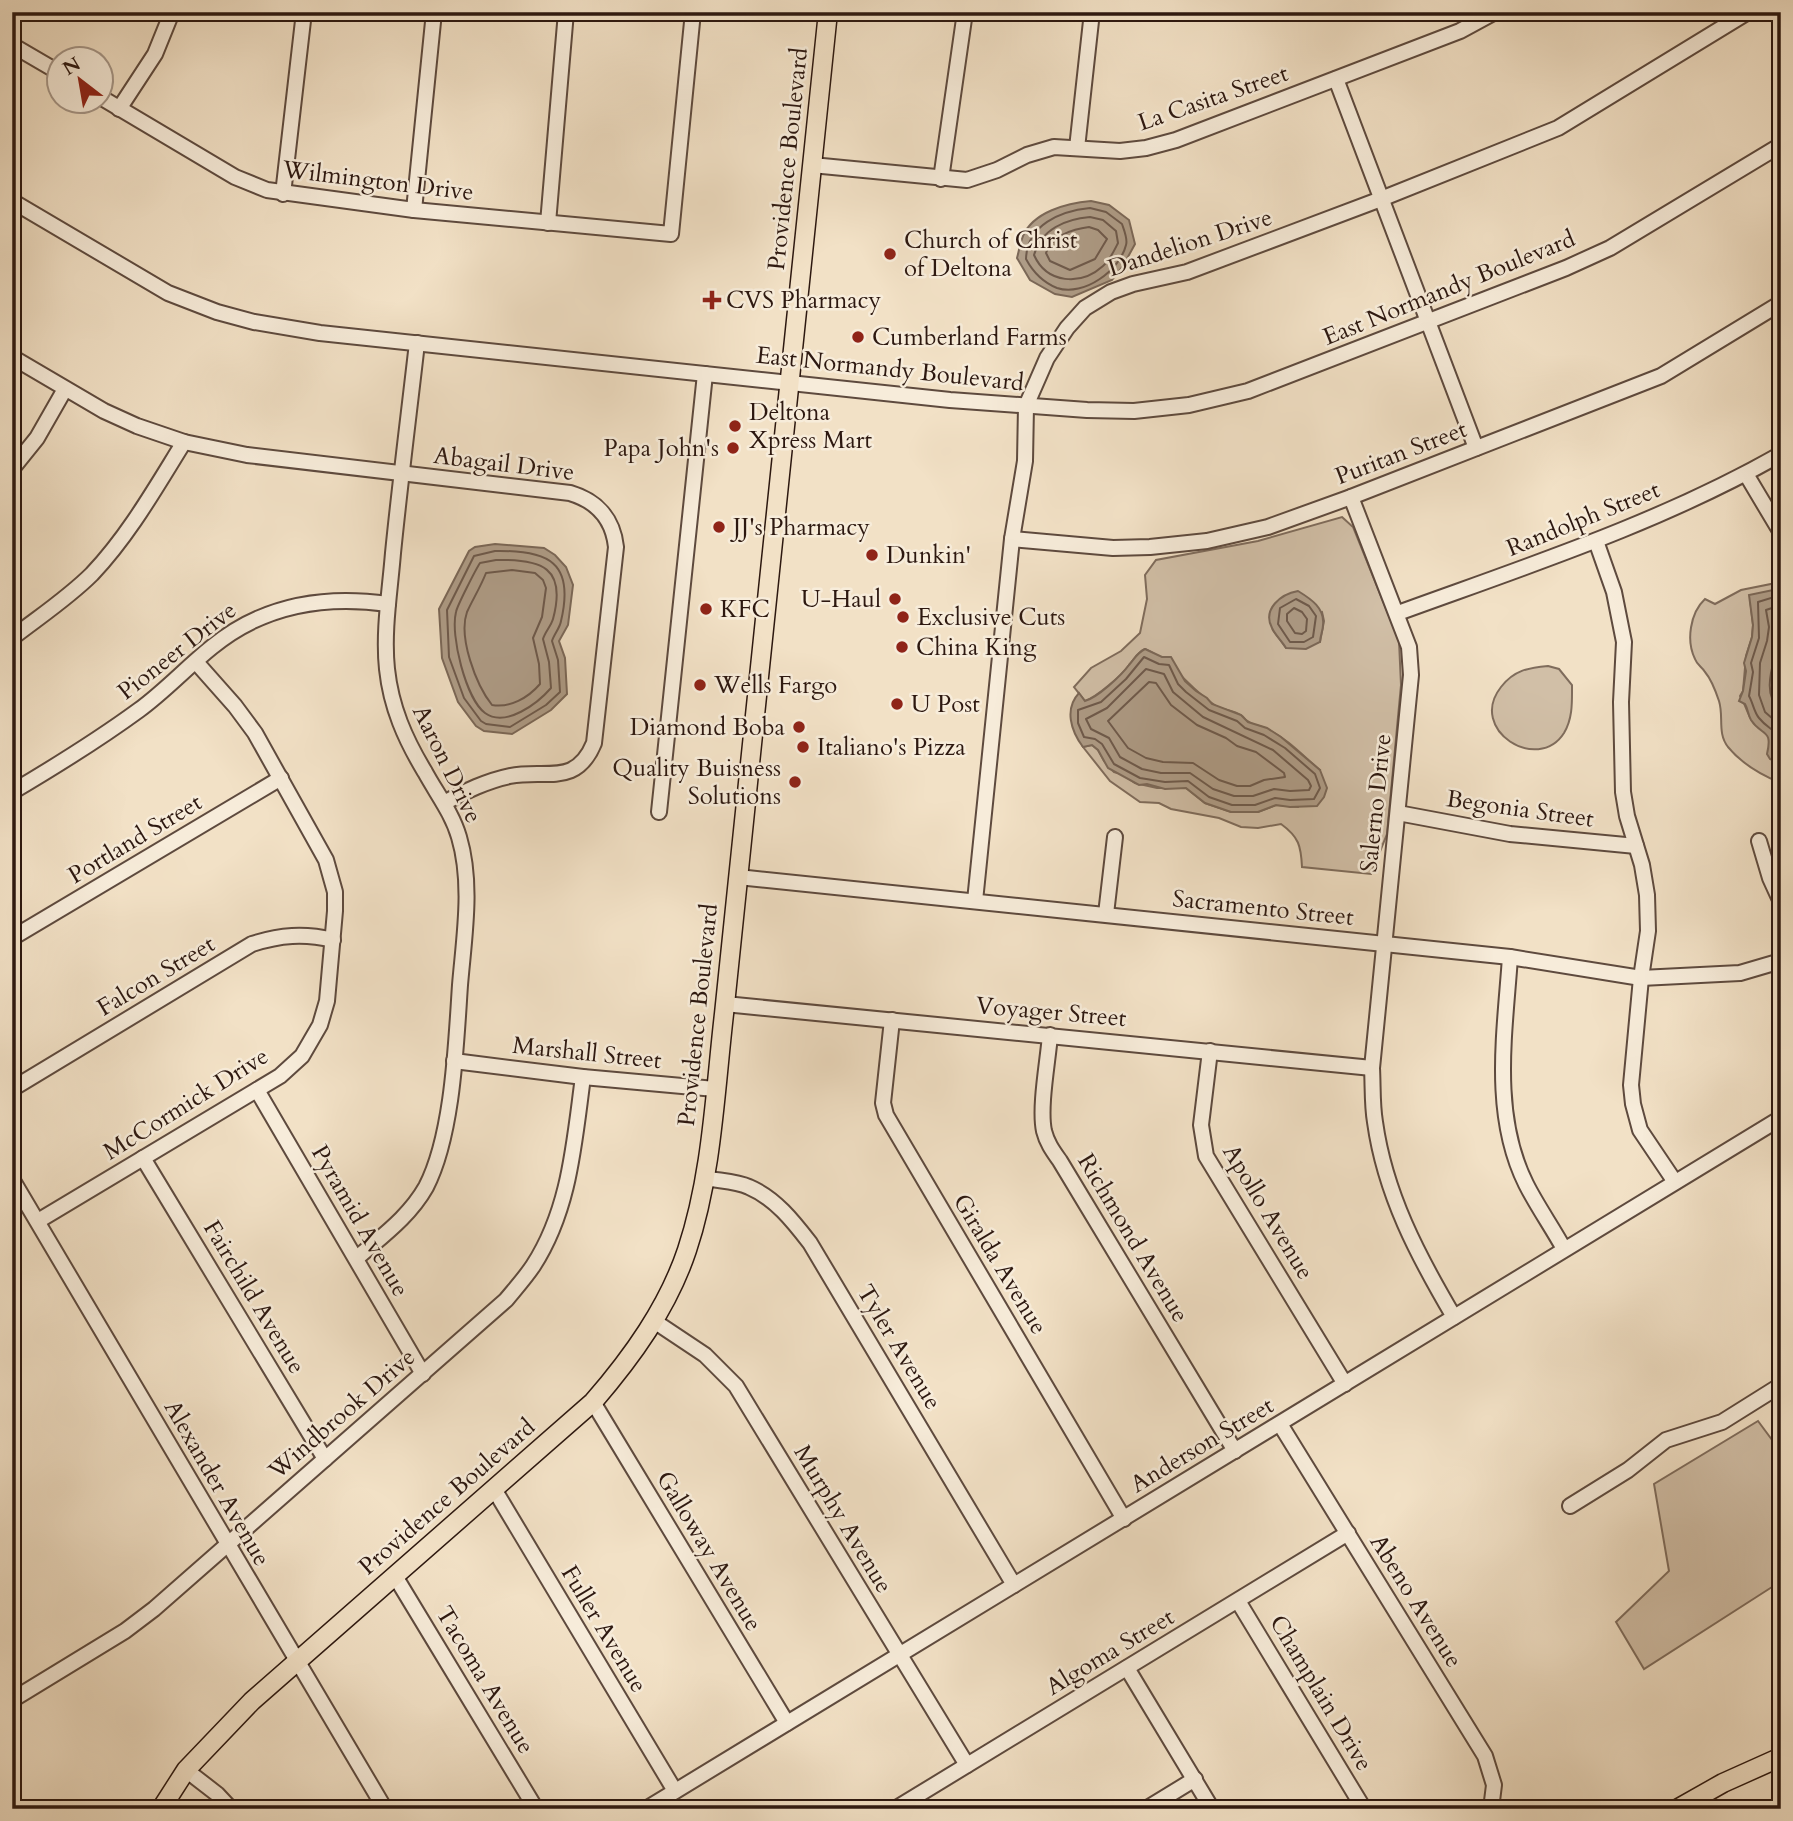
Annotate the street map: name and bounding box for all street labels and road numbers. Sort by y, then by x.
street label: Providence Boulevard [760,46,816,272]
street label: La Casita Street [1133,57,1293,139]
street label: Wilmington Drive [280,153,475,209]
street label: Dandelion Drive [1104,201,1276,285]
street label: East Normandy Boulevard [1318,222,1580,354]
street label: East Normandy Boulevard [754,339,1026,399]
street label: Puritan Street [1330,413,1472,493]
street label: Abagail Drive [432,439,576,489]
street label: Randolph Street [1501,473,1665,565]
street label: Pioneer Drive [111,594,243,708]
street label: Aaron Drive [404,700,490,828]
street label: Salerno Drive [1352,732,1400,874]
street label: Begonia Street [1444,782,1596,836]
street label: Portland Street [62,786,208,892]
street label: Sacramento Street [1171,882,1356,934]
street label: Providence Boulevard [670,902,726,1128]
street label: Falcon Street [91,928,221,1024]
street label: Voyager Street [974,989,1128,1035]
street label: Marshall Street [511,1029,664,1077]
street label: McCormick Drive [97,1040,275,1168]
street label: Apollo Avenue [1215,1138,1321,1286]
street label: Pyramid Avenue [303,1139,417,1303]
street label: Richmond Avenue [1070,1147,1196,1329]
street label: Giralda Avenue [945,1188,1055,1340]
street label: Fairchild Avenue [195,1214,313,1380]
street label: Tyler Avenue [849,1278,949,1416]
street label: Windbrook Drive [261,1341,422,1488]
street label: Anderson Street [1124,1389,1280,1501]
street label: Alexander Avenue [156,1394,278,1572]
street label: Providence Boulevard [352,1411,542,1583]
street label: Murphy Avenue [786,1439,900,1599]
street label: Galloway Avenue [648,1465,770,1637]
street label: Abeno Avenue [1362,1528,1470,1674]
street label: Fuller Avenue [553,1559,655,1699]
street label: Tacoma Avenue [428,1600,542,1760]
street label: Algoma Street [1040,1600,1181,1703]
street label: Champlain Drive [1261,1609,1381,1777]

